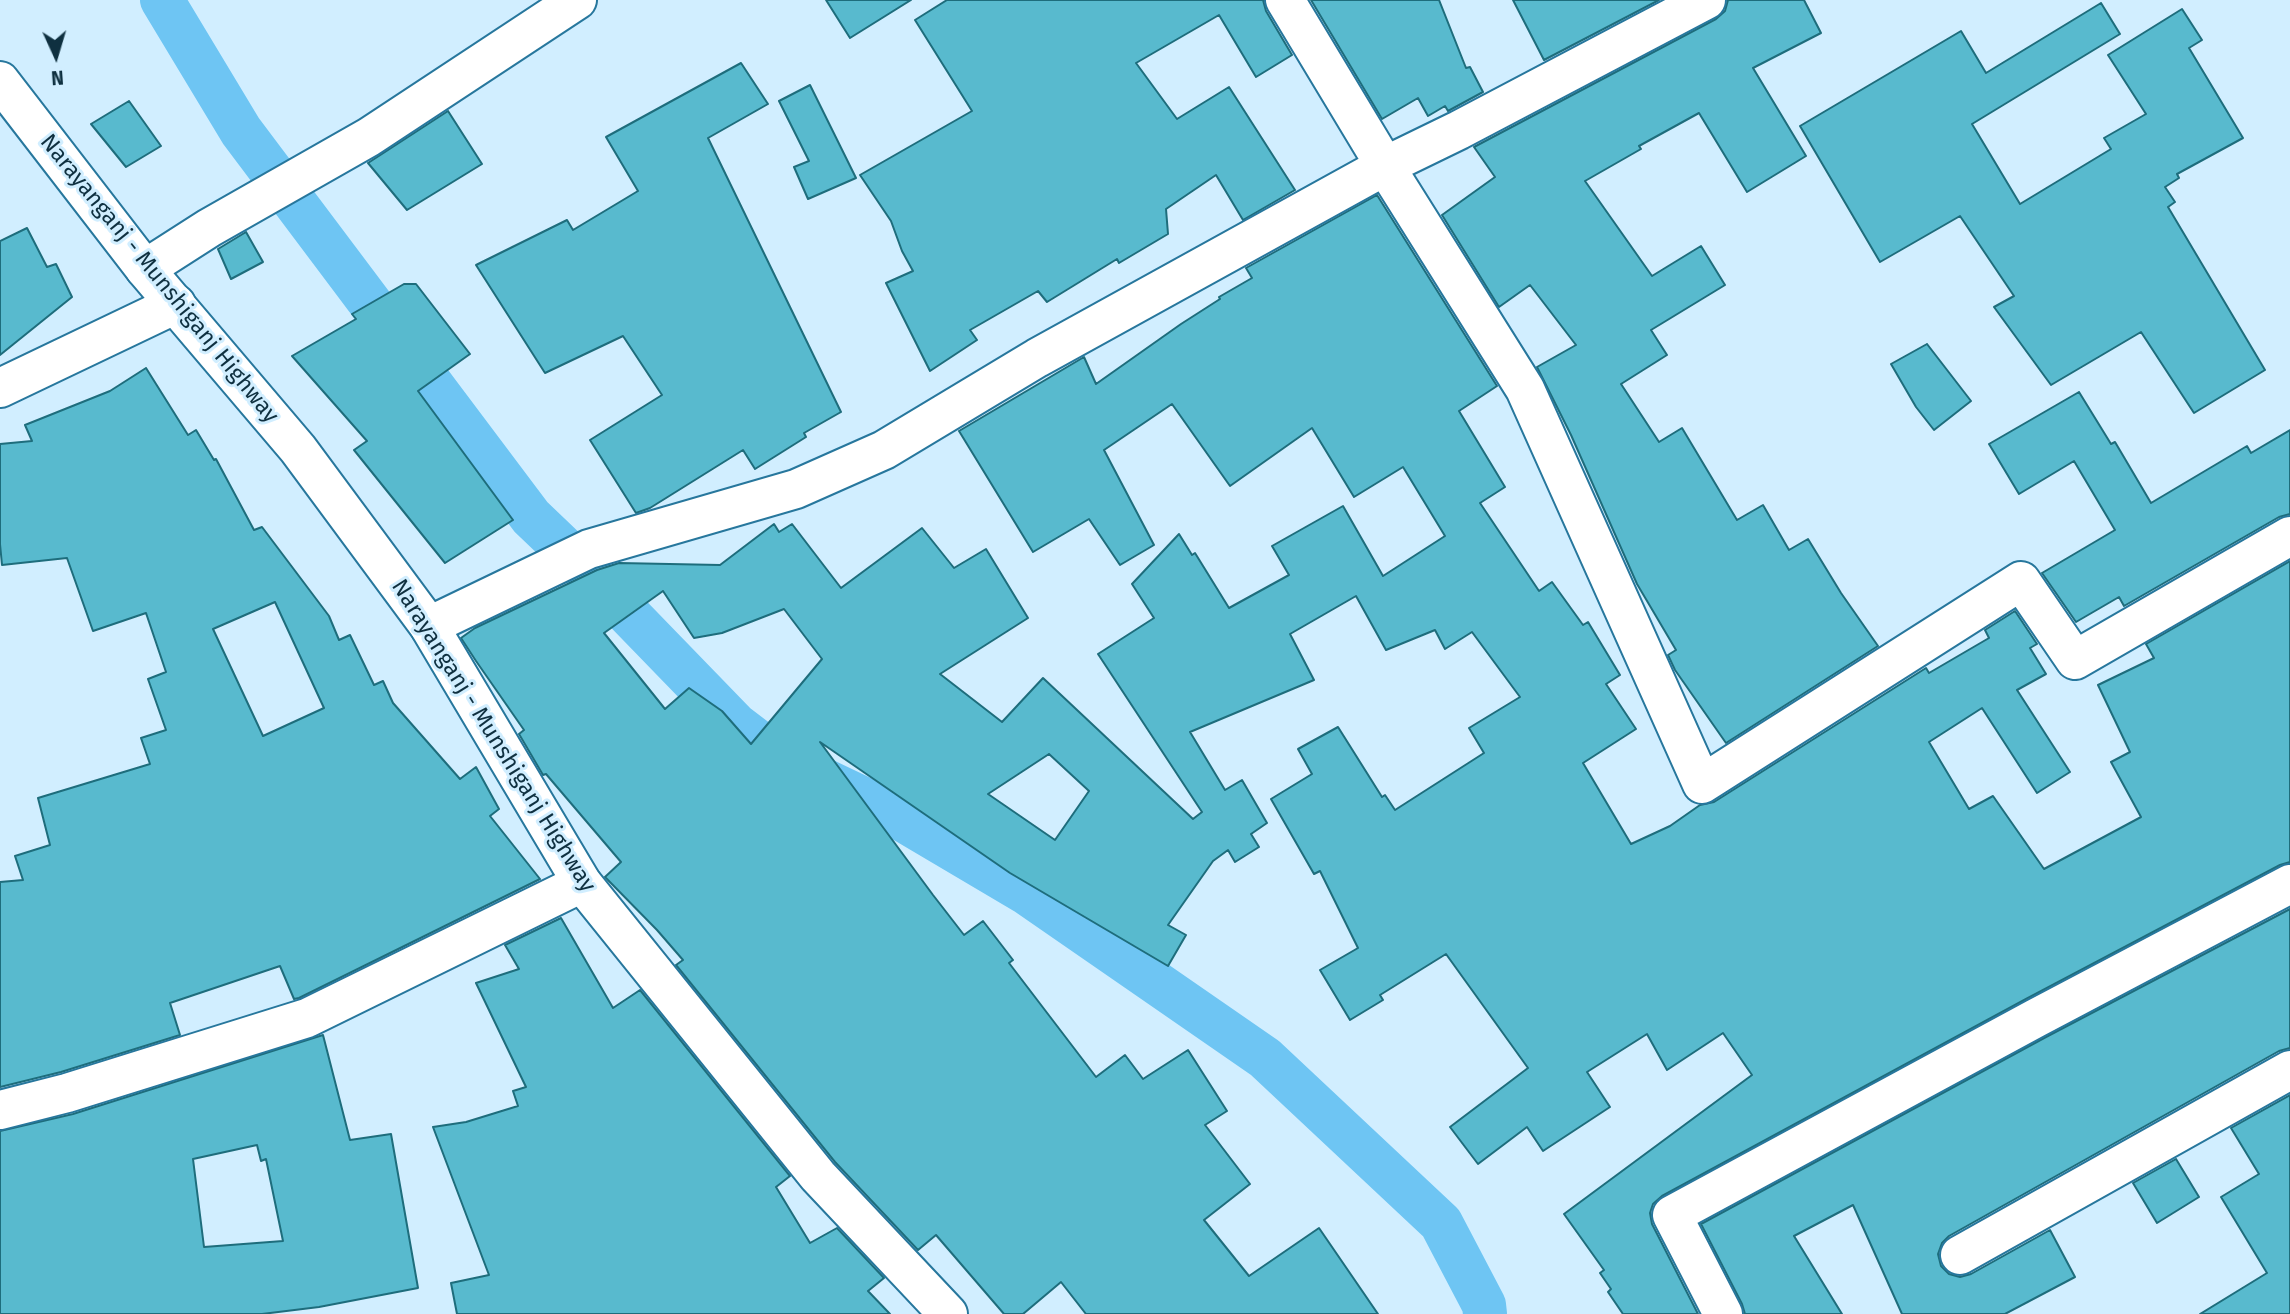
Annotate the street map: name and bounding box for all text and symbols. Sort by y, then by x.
north arrow [21,21,91,91]
text: N [50,66,65,89]
street label: Narayanganj - Munshiganj Highway [34,129,284,429]
street label: Narayanganj - Munshiganj Highway [385,575,601,897]

